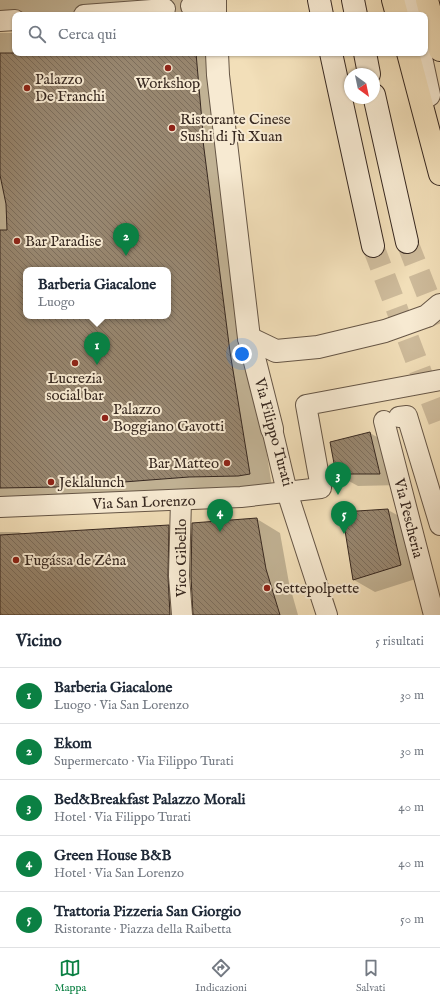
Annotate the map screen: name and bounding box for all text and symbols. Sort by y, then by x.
search box [12,12,428,56]
icon: search [26,23,48,45]
text: Cerca qui [58,25,117,44]
marker: Workshop [163,63,173,73]
north arrow [344,68,380,104]
place label: Palazzo De Franchi [35,70,105,106]
place label: Workshop [136,74,200,93]
marker: Palazzo De Franchi [22,83,32,93]
place label: Ristorante Cinese Sushi di Jù Xuan [180,110,291,146]
marker: Ristorante Cinese Sushi di Jù Xuan [167,123,177,133]
pin: 2 [113,223,139,256]
place label: Bar Paradise [25,232,102,251]
marker: Bar Paradise [12,236,22,246]
popup [23,267,171,319]
text: Barberia Giacalone [38,275,156,294]
text: Luogo [38,294,75,311]
pin: 1 [84,332,110,365]
your location [232,344,252,364]
marker: Lucrezia social bar [70,358,80,368]
place label: Lucrezia social bar [46,369,104,405]
street label: Via Filippo Turati [250,375,297,488]
place label: Palazzo Boggiano Gavotti [113,400,224,436]
marker: Palazzo Boggiano Gavotti [100,413,110,423]
place label: Bar Matteo [148,454,219,473]
marker: Bar Matteo [222,458,232,468]
pin: 3 [325,462,351,495]
place label: Jeklalunch [57,473,124,492]
street label: Via Pescheria [389,475,428,560]
marker: Jeklalunch [46,477,56,487]
street label: Via San Lorenzo [91,491,196,514]
pin: 4 [207,499,233,532]
pin: 5 [331,501,357,534]
street label: Vico Gibello [172,519,191,598]
place label: Fugássa de Zêna [24,551,127,570]
marker: Fugássa de Zêna [11,555,21,565]
place label: Settepolpette [275,579,359,598]
marker: Settepolpette [262,583,272,593]
text: Vicino [16,631,62,652]
text: 5 risultati [375,633,424,650]
text: Barberia Giacalone [54,678,172,697]
text: 1 [27,687,31,704]
text: 30 m [400,687,424,704]
text: Luogo · Via San Lorenzo [54,697,189,714]
text: Ekom [54,734,92,753]
text: 2 [26,743,32,760]
text: 30 m [400,743,424,760]
text: Supermercato · Via Filippo Turati [54,753,234,770]
text: Bed&Breakfast Palazzo Morali [54,790,246,809]
text: 3 [27,799,31,816]
text: 40 m [398,799,424,816]
text: Hotel · Via Filippo Turati [54,809,191,826]
text: Green House B&B [54,846,171,865]
text: 4 [26,855,32,872]
text: 40 m [398,855,424,872]
text: Hotel · Via San Lorenzo [54,865,184,882]
text: Trattoria Pizzeria San Giorgio [54,902,241,921]
text: 5 [27,911,31,928]
text: 50 m [400,911,424,928]
text: Ristorante · Piazza della Raibetta [54,921,231,938]
tab: Mappa [55,957,86,995]
tab: Indicazioni [195,957,247,995]
tab: Salvati [356,957,385,995]

